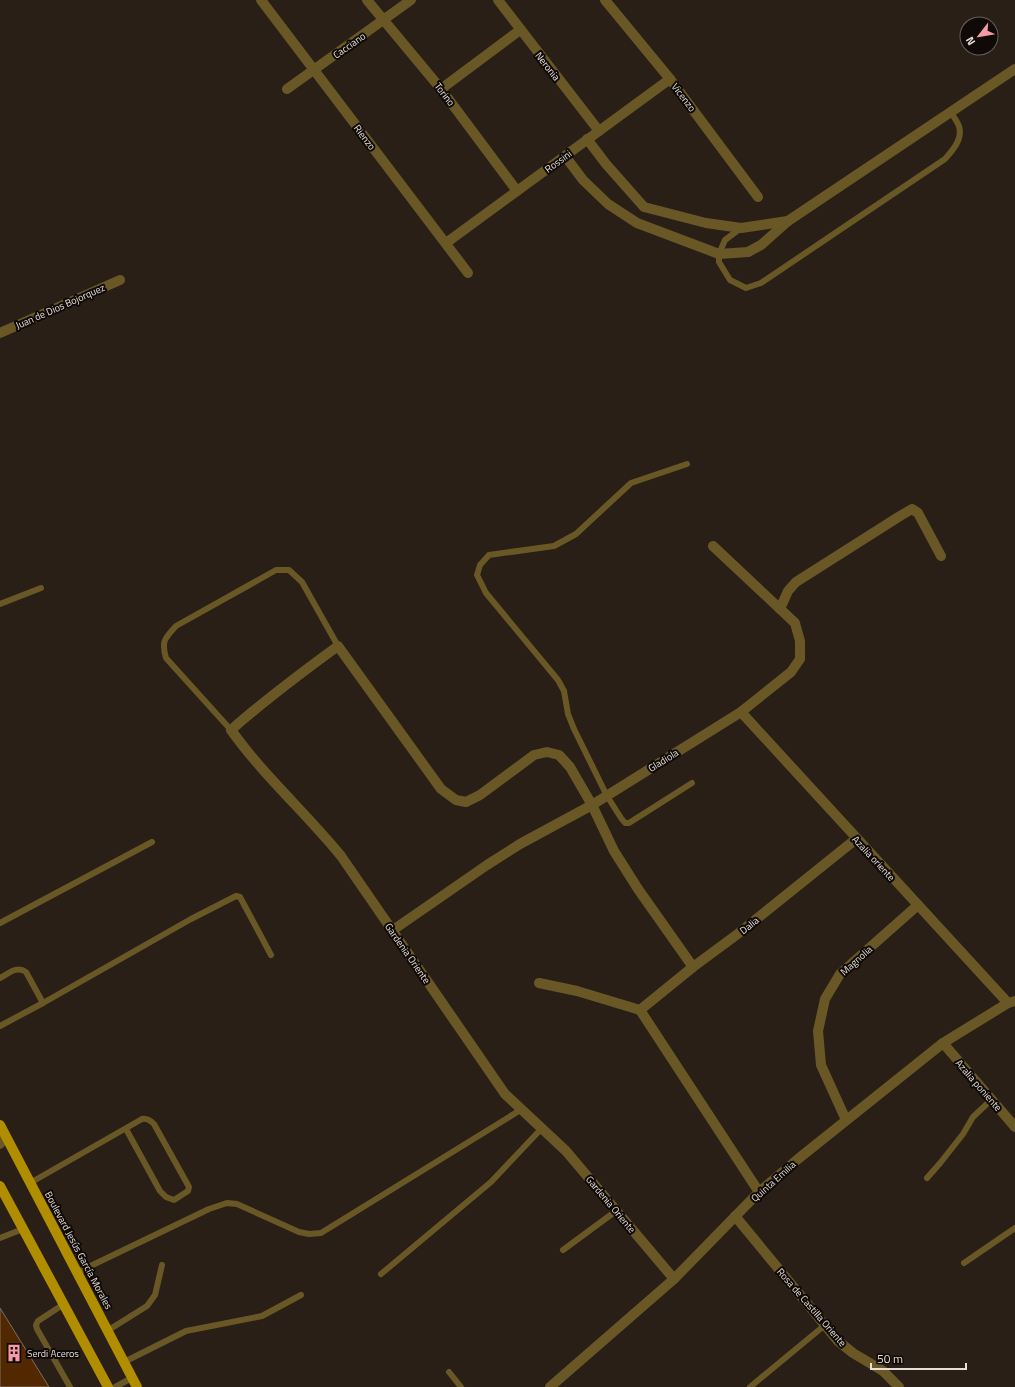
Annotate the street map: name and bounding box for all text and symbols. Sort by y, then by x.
north arrow [959,16,999,56]
street label: Cacciano [330,29,369,62]
text: N [962,34,979,49]
street label: Neronia [532,49,564,84]
street label: Torino [431,79,458,109]
street label: Vicenzo [668,80,699,115]
street label: Rienzo [350,121,379,153]
street label: Rossini [542,146,575,176]
street label: Juan de Dios Bojorquez [13,280,108,333]
street label: Gladiola [645,745,681,776]
street label: Azalia oriente [849,832,899,884]
street label: Dalia [736,913,762,938]
street label: Gardenia Oriente [381,920,434,987]
street label: Magnolia [837,942,876,979]
street label: Azalia poniente [952,1056,1005,1115]
street label: Quinta Emilia [748,1157,799,1206]
street label: Gardenia Oriente [582,1172,639,1236]
street label: Boulevard Jesús García Morales [41,1189,116,1312]
street label: Rosa de Castilla Oriente [773,1265,850,1350]
building icon: Serdi Aceros [4,1343,24,1363]
scale bar [871,1345,966,1371]
place label: Serdi Aceros [27,1346,79,1361]
text: 50 m [877,1349,903,1368]

